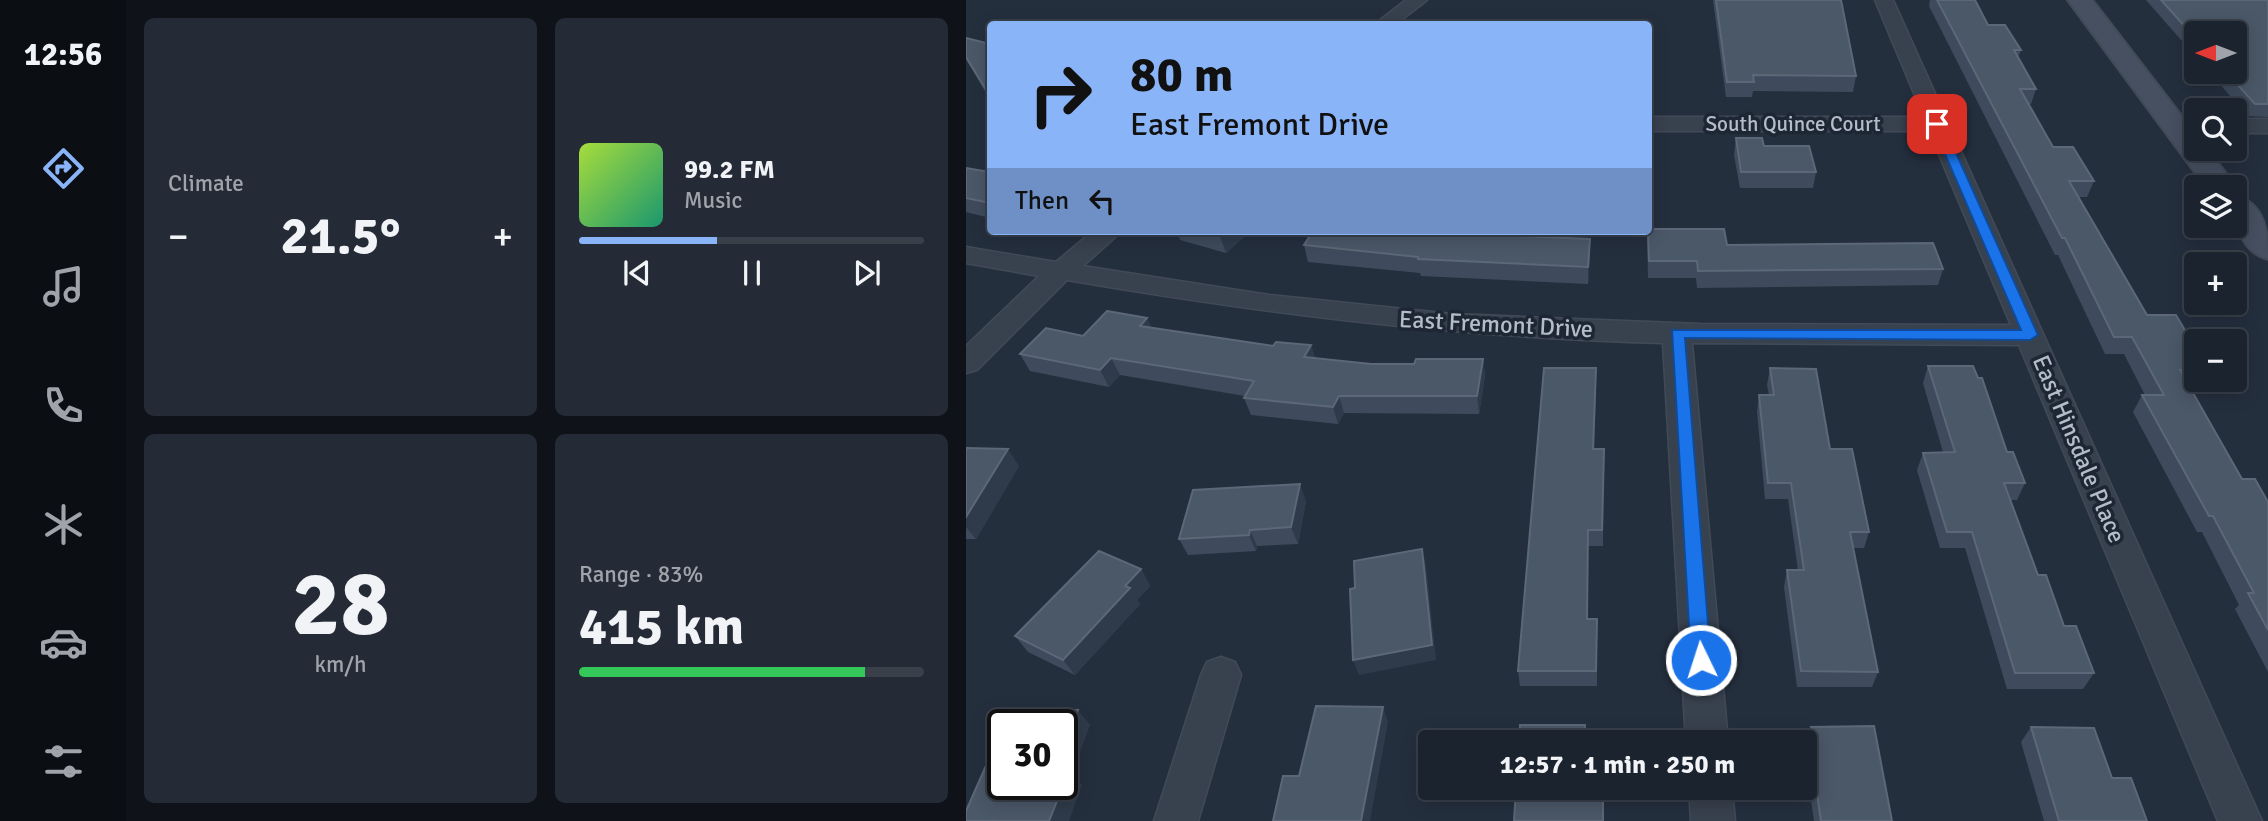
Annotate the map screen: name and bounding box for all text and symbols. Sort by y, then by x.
north arrow [2184,21,2247,84]
map controls [2184,21,2247,392]
text: 12:56 [24,35,102,74]
text: 80 m [1130,45,1233,105]
icon: right [1015,49,1106,140]
pin [1907,94,1967,154]
button: search [2184,98,2247,161]
text: East Fremont Drive [1130,105,1389,144]
icon: arrive [1918,105,1956,143]
street label: South Quince Court [1705,111,1881,137]
icon: directions [39,144,88,193]
text: 99.2 FM [684,154,775,186]
text: Climate [168,169,244,198]
button: layers [2184,175,2247,238]
icon: left [1083,182,1121,220]
text: Then [1015,185,1069,217]
text: Music [684,186,742,215]
text: 21.5° [281,204,400,268]
text: − [168,213,189,260]
text: + [492,213,513,260]
button: + [2184,252,2247,315]
icon: previous [618,254,656,292]
icon: pause [733,254,771,292]
icon: next [848,254,886,292]
icon: music [39,262,88,311]
street label: East Fremont Drive [1398,304,1594,344]
button: − [2184,329,2247,392]
street label: East Hinsdale Place [2026,351,2132,547]
icon: phone [39,381,88,430]
icon: climate [39,500,88,549]
text: 28 [291,548,390,661]
text: Range · 83% [579,560,703,589]
text: 415 km [579,595,744,659]
icon: car [39,618,88,667]
position arrow [1664,623,1738,697]
text: km/h [314,650,367,679]
speed limit sign: 30 [987,709,1078,800]
icon: filters [39,737,88,786]
text: 12:57 · 1 min · 250 m [1500,749,1735,781]

